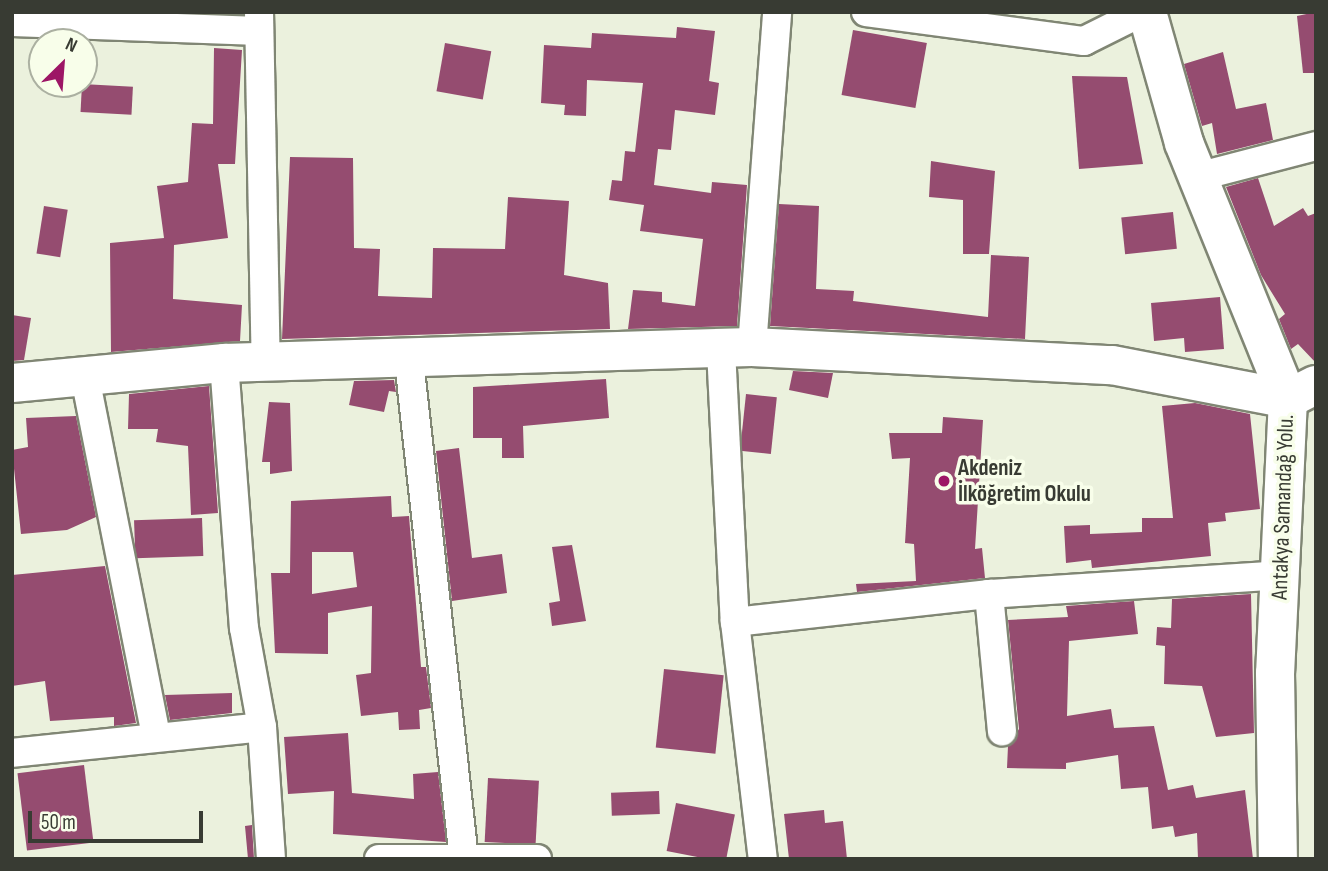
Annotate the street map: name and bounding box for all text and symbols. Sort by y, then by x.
north arrow [28,28,98,98]
text: N [62,33,81,58]
street label: Antakya Samandağ Yolu. [1266,414,1300,600]
place label: Akdeniz İlköğretim Okulu [958,454,1091,508]
marker: Akdeniz İlköğretim Okulu [936,473,952,489]
scale bar [32,798,206,842]
text: 50 m [41,810,76,835]

